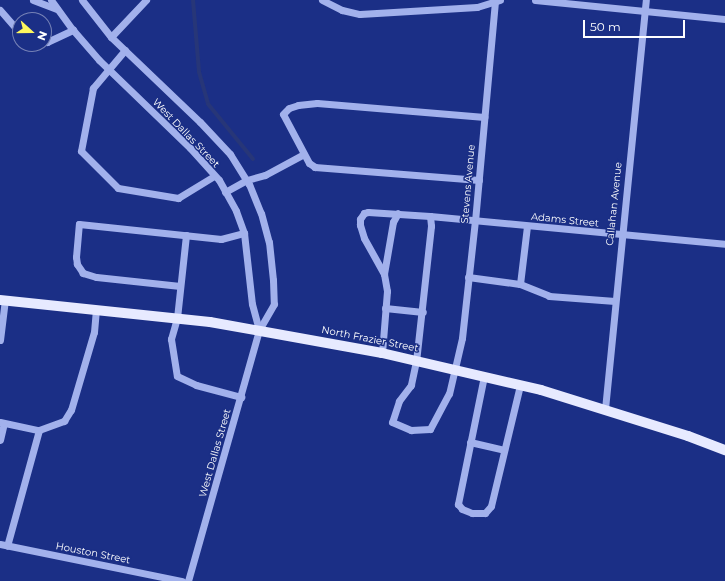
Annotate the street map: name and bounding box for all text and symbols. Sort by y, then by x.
north arrow [12,12,52,52]
scale bar [585,12,687,38]
text: 50 m [590,19,621,34]
text: N [34,29,50,43]
street label: West Dallas Street [150,96,222,170]
street label: Stevens Avenue [459,144,477,224]
street label: Callahan Avenue [604,162,624,246]
street label: Adams Street [530,210,600,230]
street label: North Frazier Street [321,324,419,354]
street label: West Dallas Street [197,407,233,499]
street label: Houston Street [55,540,131,566]

